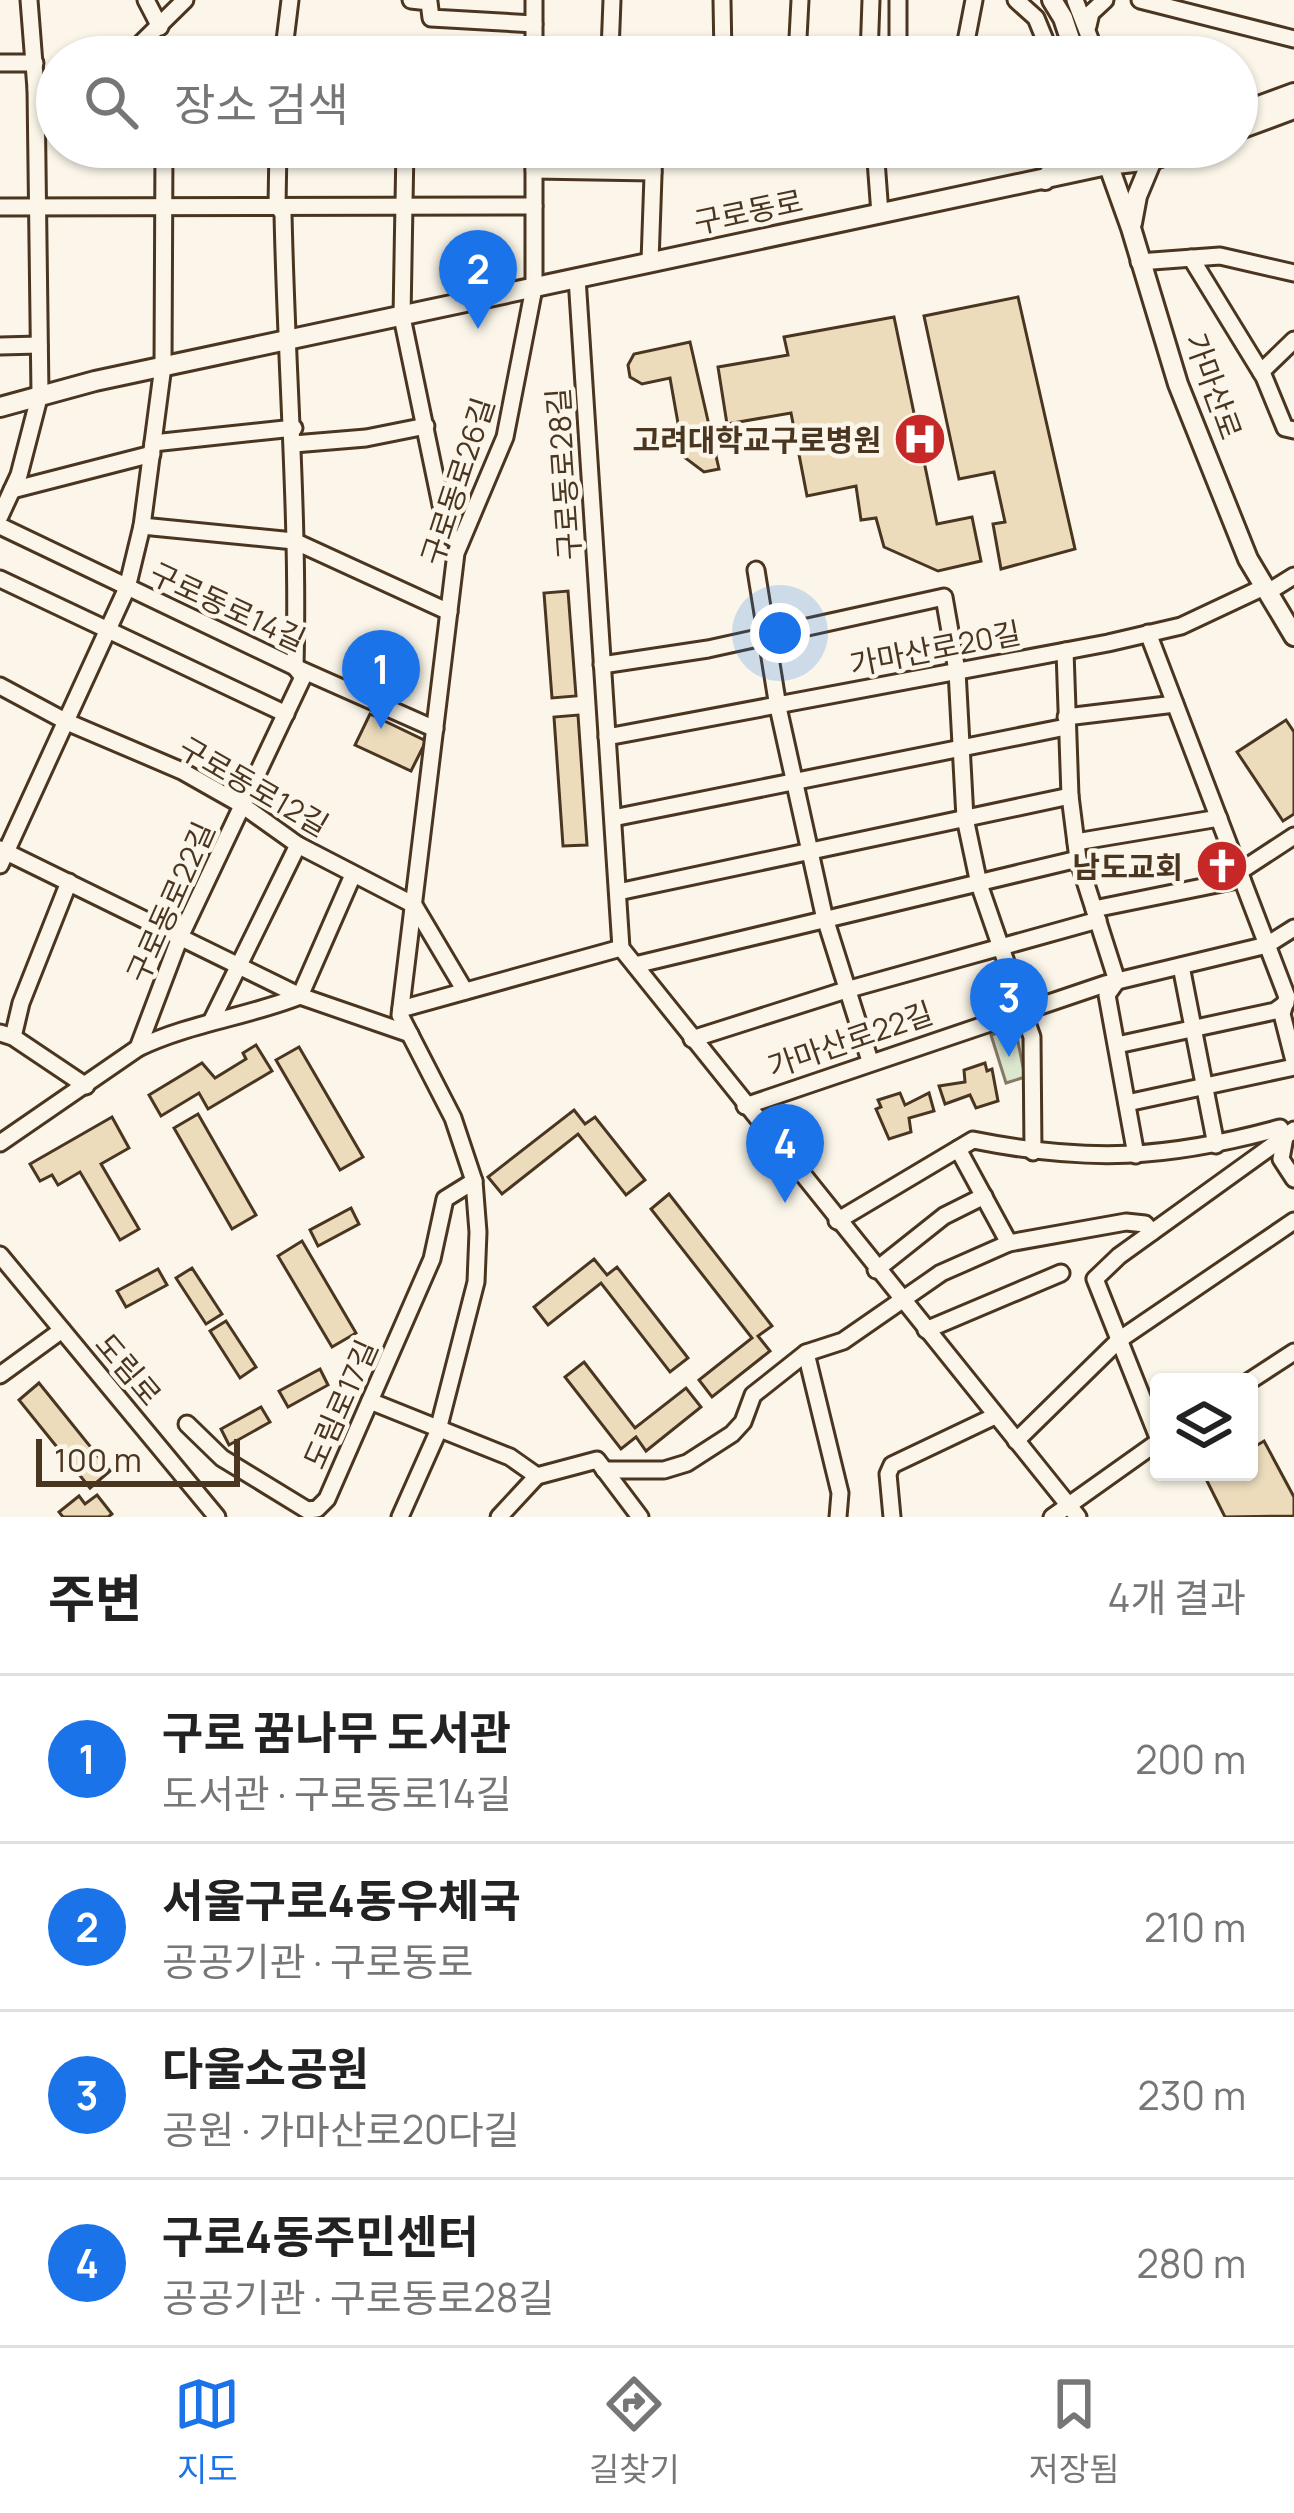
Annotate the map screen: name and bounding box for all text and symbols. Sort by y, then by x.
search box [36,36,1258,168]
icon: search [78,69,144,135]
text: 장소 검색 [174,73,349,135]
street label: 구로동로 [690,179,806,243]
pin: 2 [439,230,517,329]
street label: 가마산로 [1176,327,1252,445]
street label: 구로동로28길 [537,387,589,561]
street label: 구로동로26길 [411,392,503,570]
hospital icon: 고려대학교구로병원 [892,411,948,467]
place label: 고려대학교구로병원 [633,419,881,460]
street label: 구로동로14길 [143,552,313,660]
your location [750,603,810,663]
street label: 가마산로20길 [846,611,1024,685]
pin: 1 [342,630,420,729]
street label: 구로동로12길 [172,727,336,845]
street label: 구로동로22길 [116,815,224,989]
church icon: 남도교회 [1194,838,1250,894]
place label: 남도교회 [1073,846,1183,887]
pin: 3 [970,958,1048,1057]
street label: 가마산로22길 [762,992,938,1086]
pin: 4 [746,1104,824,1203]
street label: 도림로 [87,1324,171,1414]
street label: 도림로17길 [293,1333,387,1475]
map controls [1150,1373,1258,1481]
button: layers [1150,1373,1258,1481]
scale bar [36,1433,240,1486]
text: 100 m [54,1437,142,1482]
text: 주변 [48,1563,142,1632]
text: 4개 결과 [1108,1570,1246,1624]
text: 구로 꿈나무 도서관 [162,1701,511,1763]
text: 1 [78,1732,96,1786]
text: 200 m [1135,1732,1246,1786]
text: 도서관 · 구로동로14길 [162,1766,512,1820]
text: 서울구로4동우체국 [162,1869,521,1931]
text: 2 [75,1900,99,1954]
text: 210 m [1144,1900,1246,1954]
text: 공공기관 · 구로동로 [162,1934,473,1988]
text: 다울소공원 [162,2037,369,2099]
text: 3 [76,2068,98,2122]
text: 230 m [1138,2068,1246,2122]
text: 공원 · 가마산로20다길 [162,2102,520,2156]
text: 구로4동주민센터 [162,2205,479,2267]
text: 4 [75,2236,99,2290]
text: 280 m [1136,2236,1246,2290]
text: 공공기관 · 구로동로28길 [162,2270,554,2324]
tab: 지도 [174,2371,240,2491]
tab: 길찾기 [589,2371,680,2491]
tab: 저장됨 [1029,2371,1120,2491]

